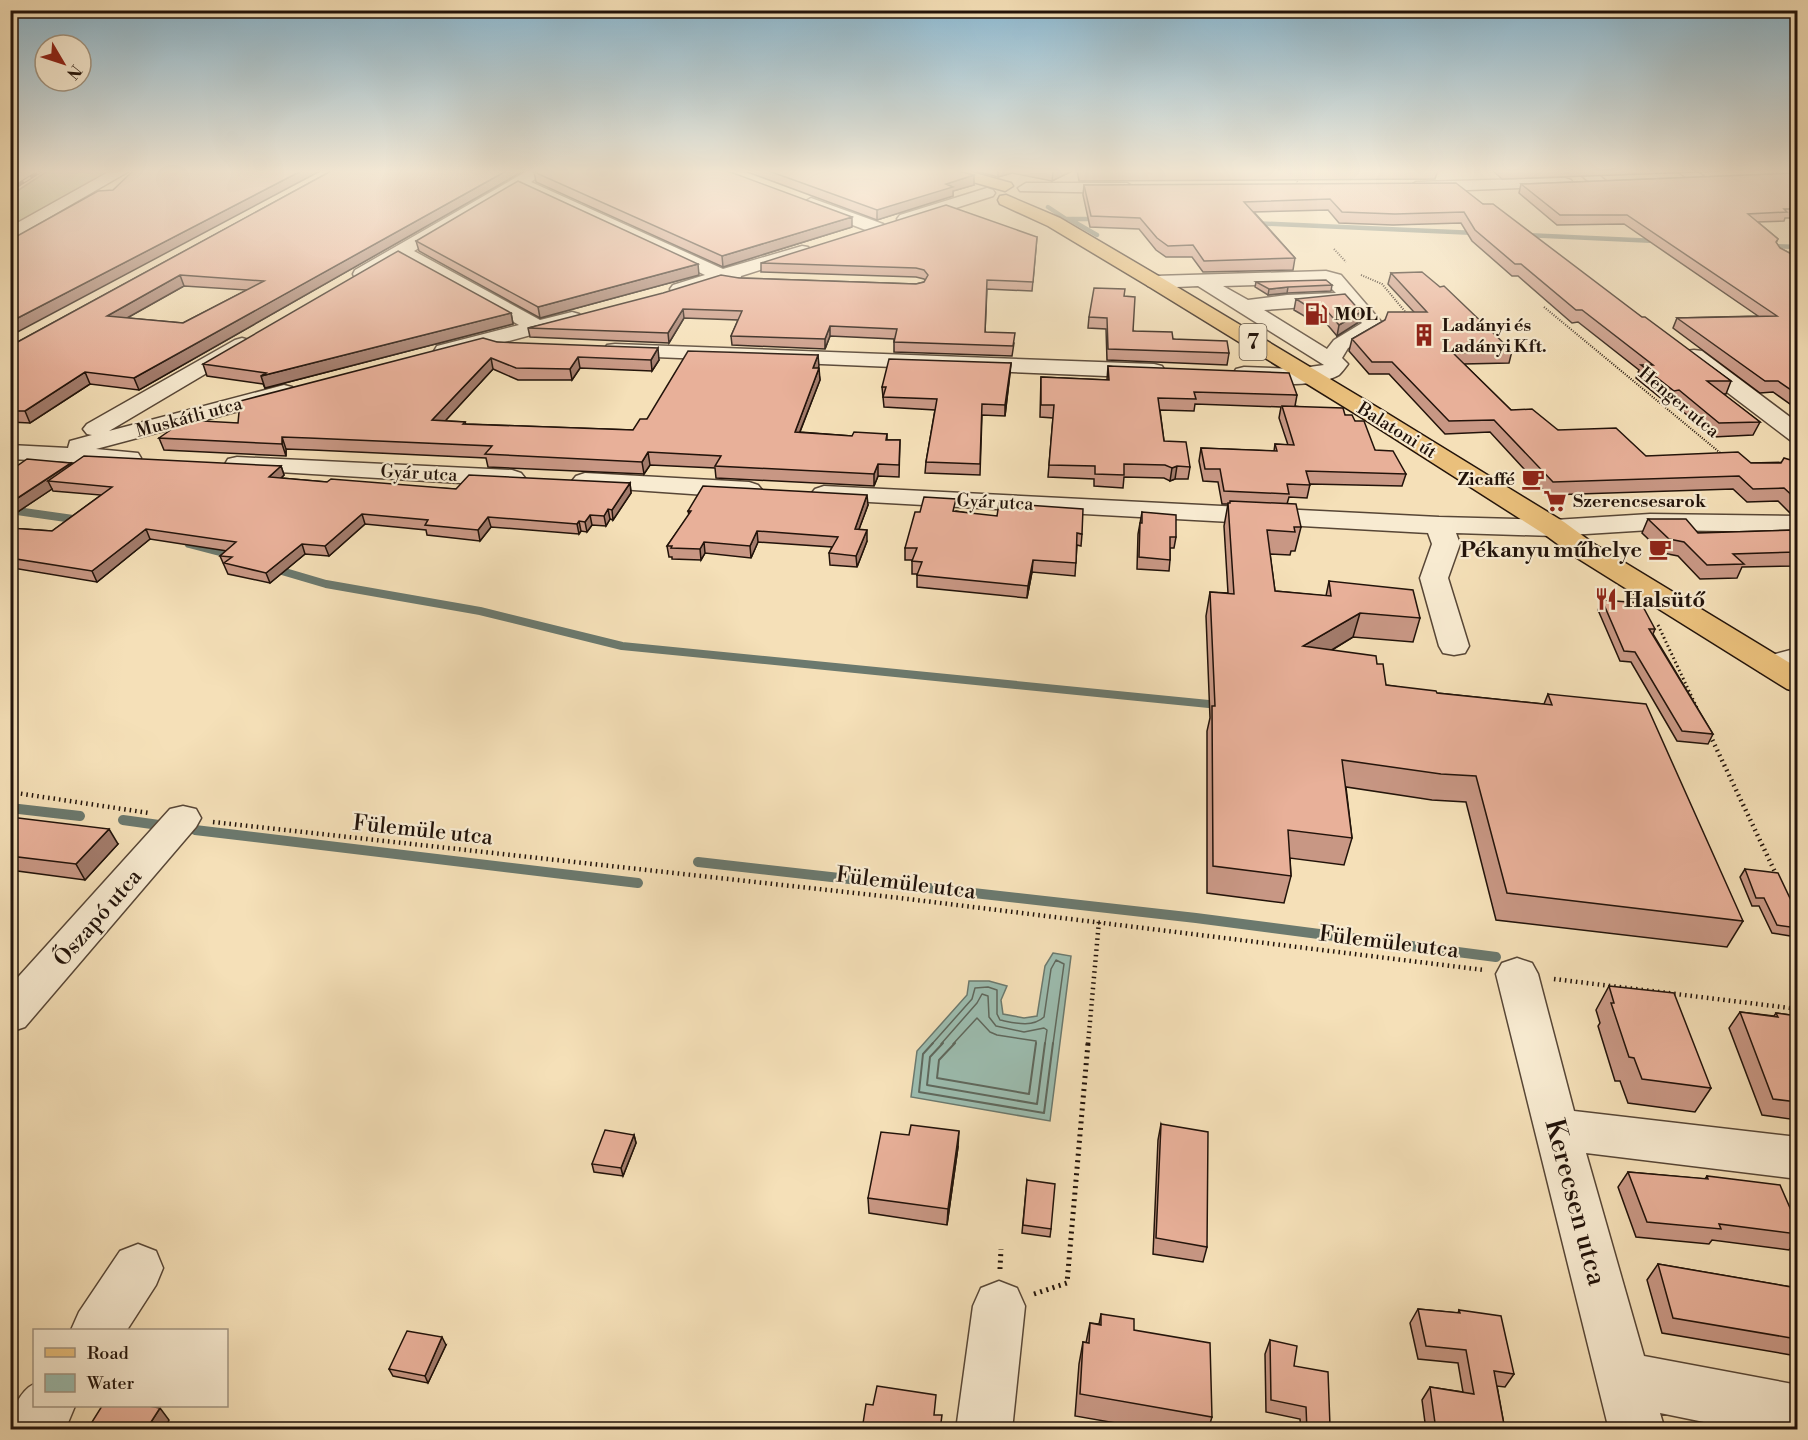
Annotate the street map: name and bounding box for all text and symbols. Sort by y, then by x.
north arrow [33,33,93,93]
text: N [62,61,86,83]
fuel station icon: MOL [1303,301,1329,327]
place label: MOL [1334,303,1378,326]
place label: Ladányi és Ladányi Kft. [1442,314,1547,358]
building icon: Ladányi és Ladányi Kft. [1411,322,1437,348]
road number: 7 [1240,324,1266,360]
street label: Henger utca [1634,362,1724,443]
street label: Muskátli utca [133,392,246,443]
street label: Balatoni út [1352,396,1441,464]
street label: Gyár utca [380,460,459,487]
cafe icon: Zicaffé [1520,466,1546,492]
place label: Zicaffé [1458,468,1515,491]
supermarket icon: Szerencsesarok [1542,488,1568,514]
street label: Gyár utca [956,489,1035,516]
place label: Szerencsesarok [1573,490,1707,513]
cafe icon: Pékanyu műhelye [1647,536,1673,562]
place label: Pékanyu műhelye [1460,537,1642,564]
restaurant icon: Halsütő [1593,586,1619,612]
place label: Halsütő [1624,587,1706,614]
street label: Fülemüle utca [351,810,495,851]
street label: Őszapó utca [48,862,148,972]
street label: Fülemüle utca [834,862,978,906]
street label: Fülemüle utca [1317,921,1461,965]
street label: Kerecsen utca [1536,1115,1614,1290]
legend [33,1329,228,1407]
text: Road [87,1342,130,1365]
text: Water [86,1372,135,1395]

